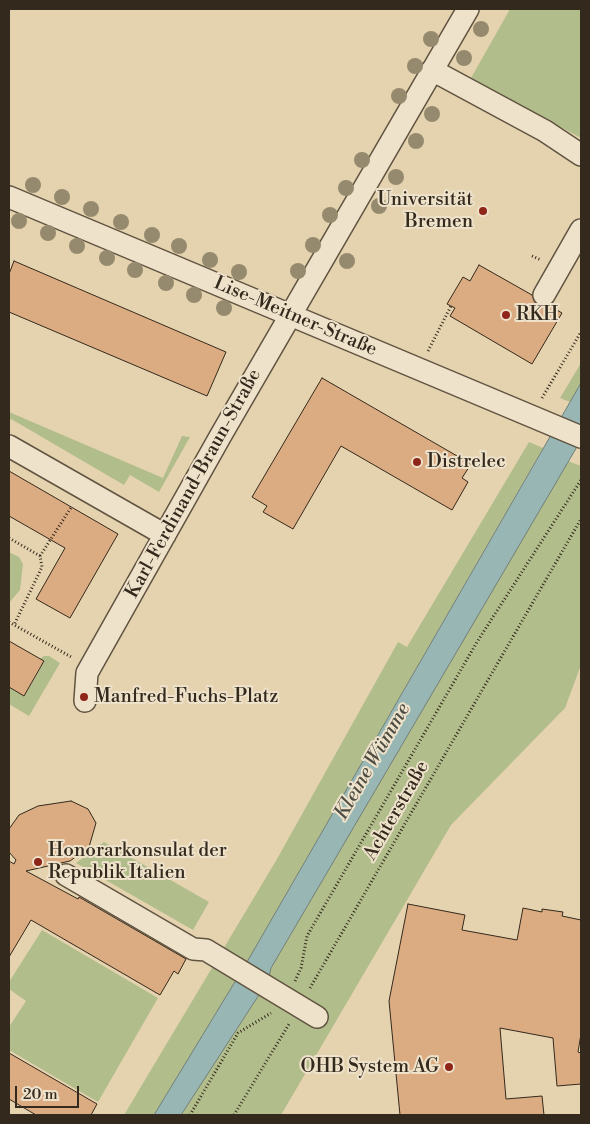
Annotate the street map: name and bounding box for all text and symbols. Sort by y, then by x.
place label: Universität Bremen [377,189,473,233]
marker: Universität Bremen [477,205,489,217]
street label: Lise-Meitner-Straße [210,272,380,362]
place label: RKH [516,304,558,326]
marker: RKH [500,309,512,321]
street label: Karl-Ferdinand-Braun-Straße [121,365,267,603]
place label: Distrelec [427,451,506,473]
marker: Distrelec [411,456,423,468]
place label: Manfred-Fuchs-Platz [94,686,278,708]
marker: Manfred-Fuchs-Platz [78,691,90,703]
water label: Kleine Wümme [330,699,416,825]
street label: Achterstraße [359,757,435,865]
place label: Honorarkonsulat der Republik Italien [48,840,227,884]
marker: Honorarkonsulat der Republik Italien [32,856,44,868]
place label: OHB System AG [301,1056,439,1078]
marker: OHB System AG [443,1061,455,1073]
scale bar [18,1076,81,1108]
text: 20 m [23,1085,58,1104]

